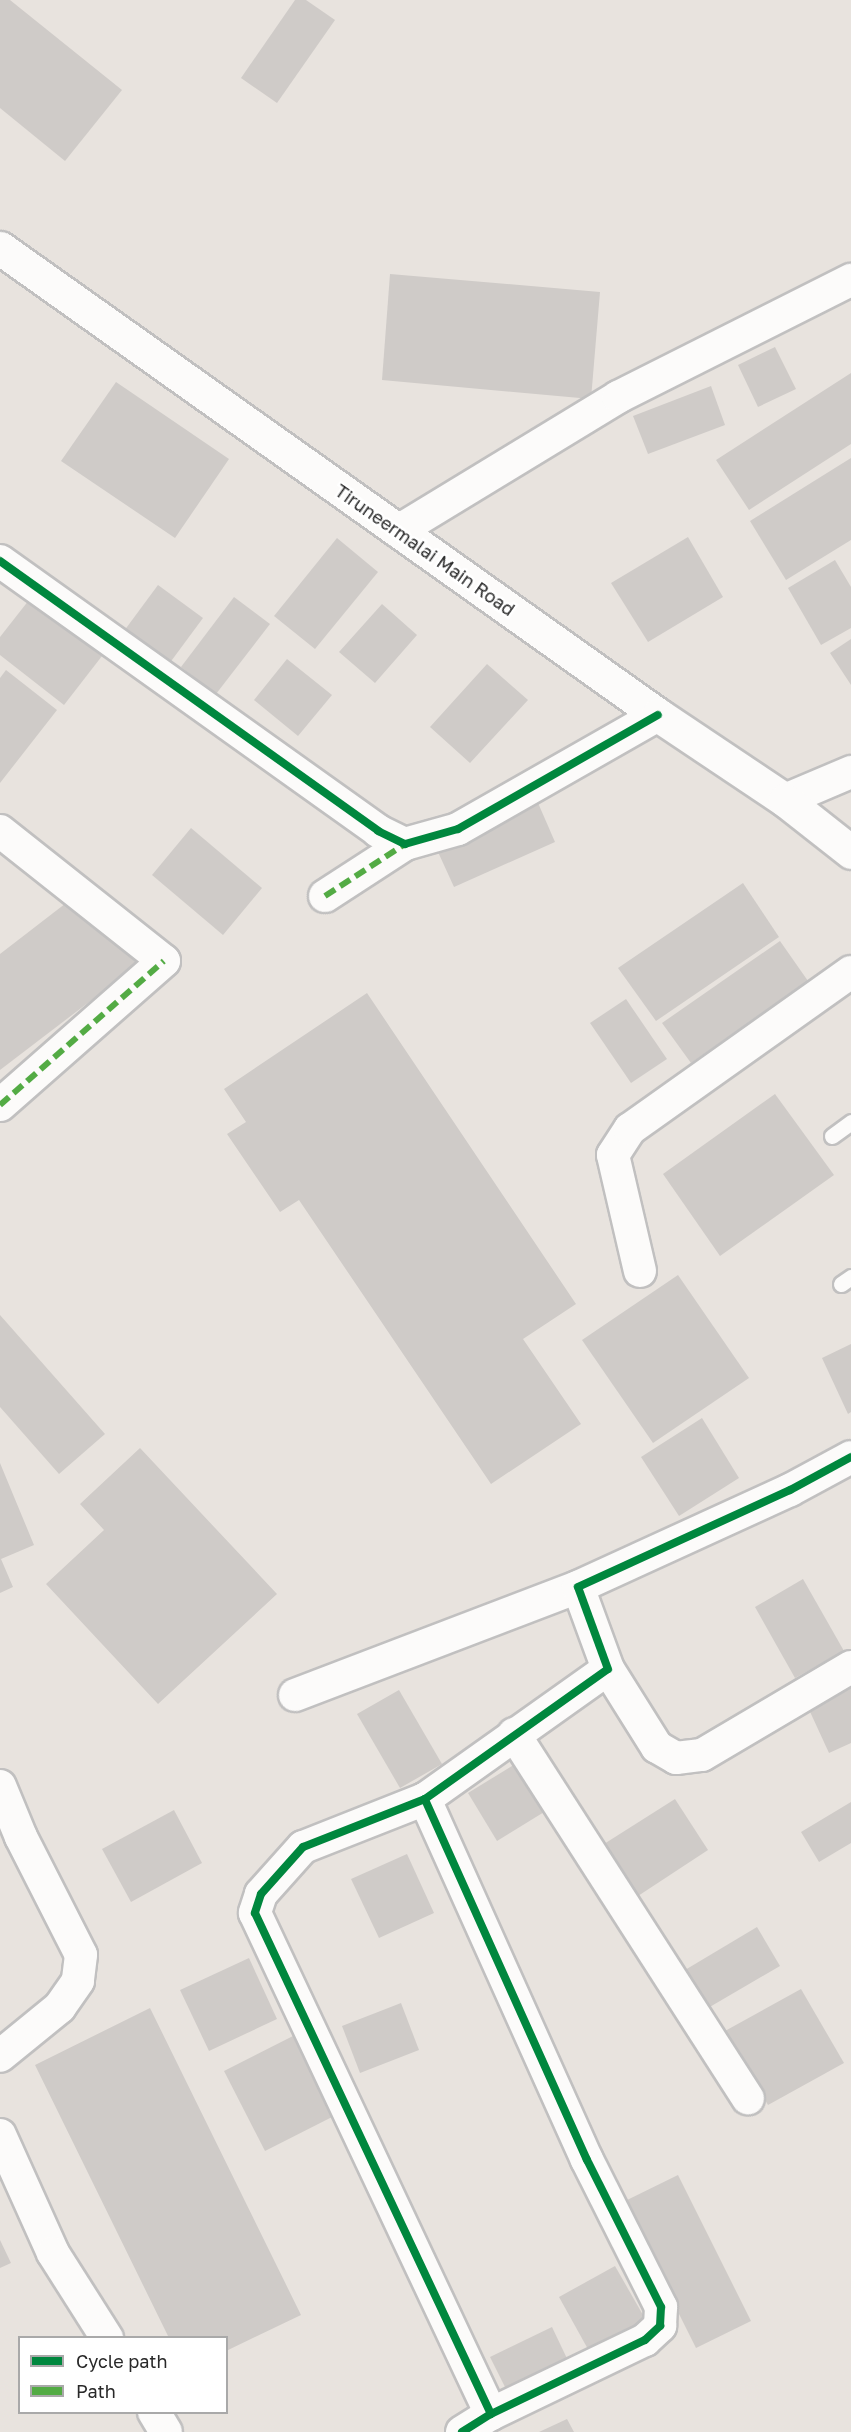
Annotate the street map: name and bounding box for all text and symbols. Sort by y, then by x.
street label: Tiruneermalai Main Road [331,480,519,620]
legend [18,2336,228,2414]
text: Cycle path [76,2350,168,2372]
text: Path [76,2380,116,2402]

